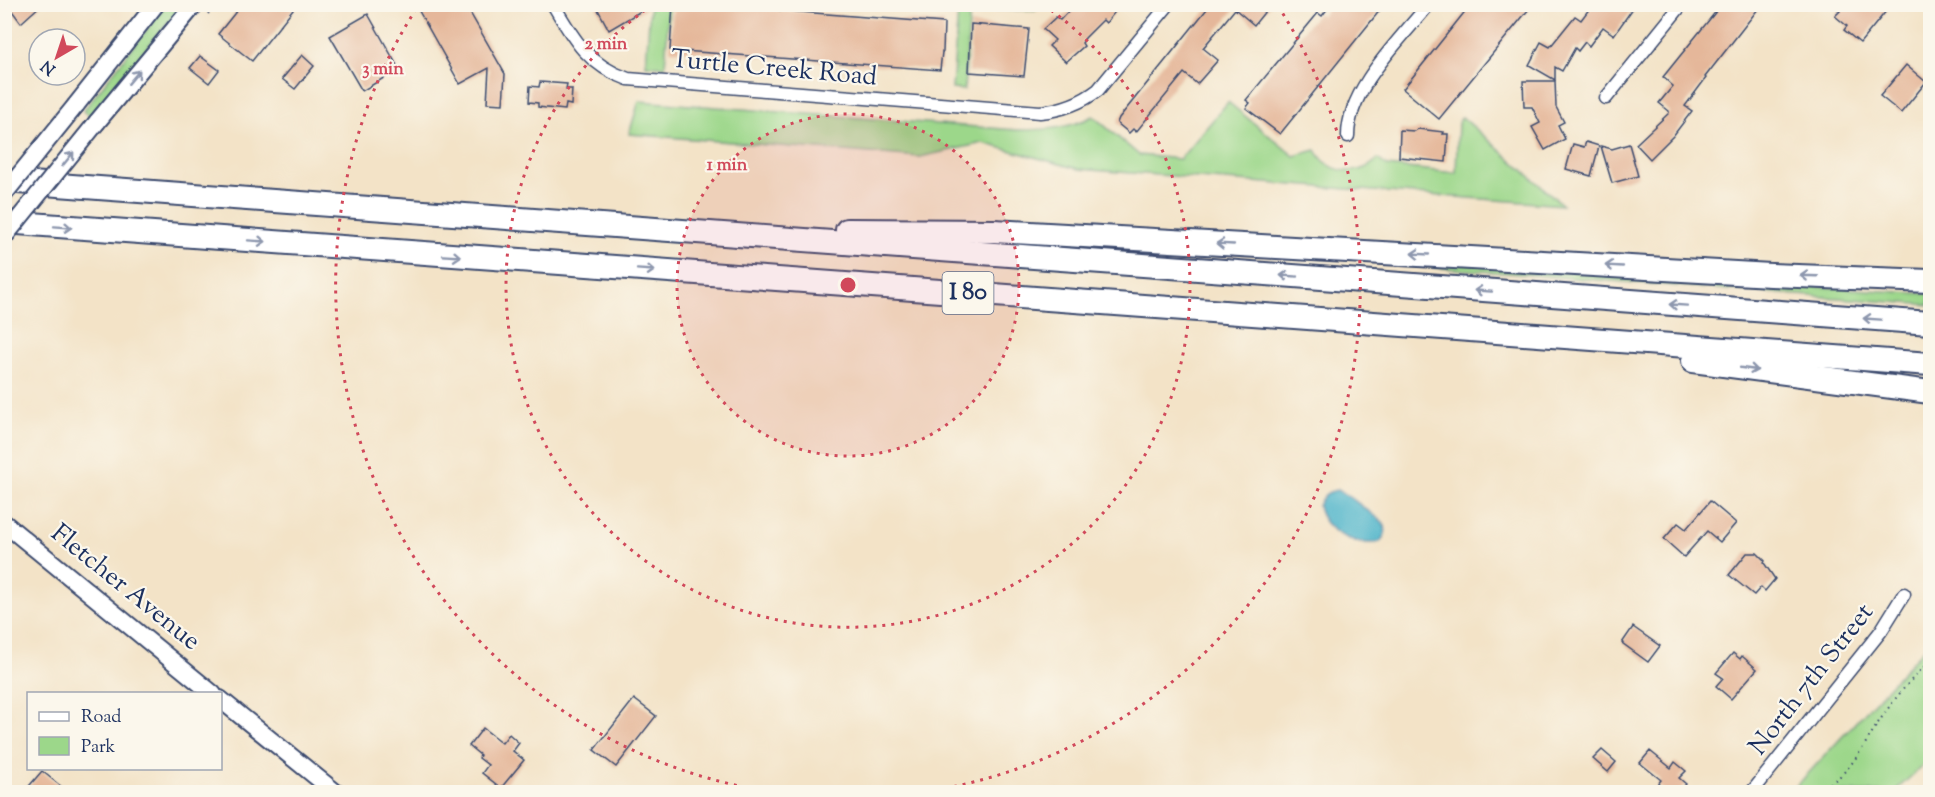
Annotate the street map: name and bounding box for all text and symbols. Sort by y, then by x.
north arrow [27,27,87,87]
text: 2 min [585,32,628,58]
street label: Turtle Creek Road [669,42,879,96]
text: N [37,54,61,80]
text: 3 min [362,57,404,83]
one-way arrow [128,69,141,85]
one-way arrow [61,151,74,167]
text: 1 min [707,153,748,179]
one-way arrow [52,221,72,232]
one-way arrow [247,236,267,247]
one-way arrow [1215,239,1235,250]
one-way arrow [1410,249,1430,260]
one-way arrow [441,251,461,262]
one-way arrow [1605,260,1625,271]
one-way arrow [636,265,656,276]
one-way arrow [1279,270,1299,281]
one-way arrow [1800,271,1820,282]
road number: I 80 [942,272,994,314]
centre of rings [838,275,858,295]
one-way arrow [1474,285,1494,296]
one-way arrow [1668,299,1688,310]
one-way arrow [1863,313,1883,324]
one-way arrow [1739,363,1759,374]
street label: Fletcher Avenue [42,516,208,660]
street label: North 7th Street [1741,596,1883,764]
legend [27,692,222,770]
text: Road [81,705,121,731]
text: Park [81,735,116,761]

